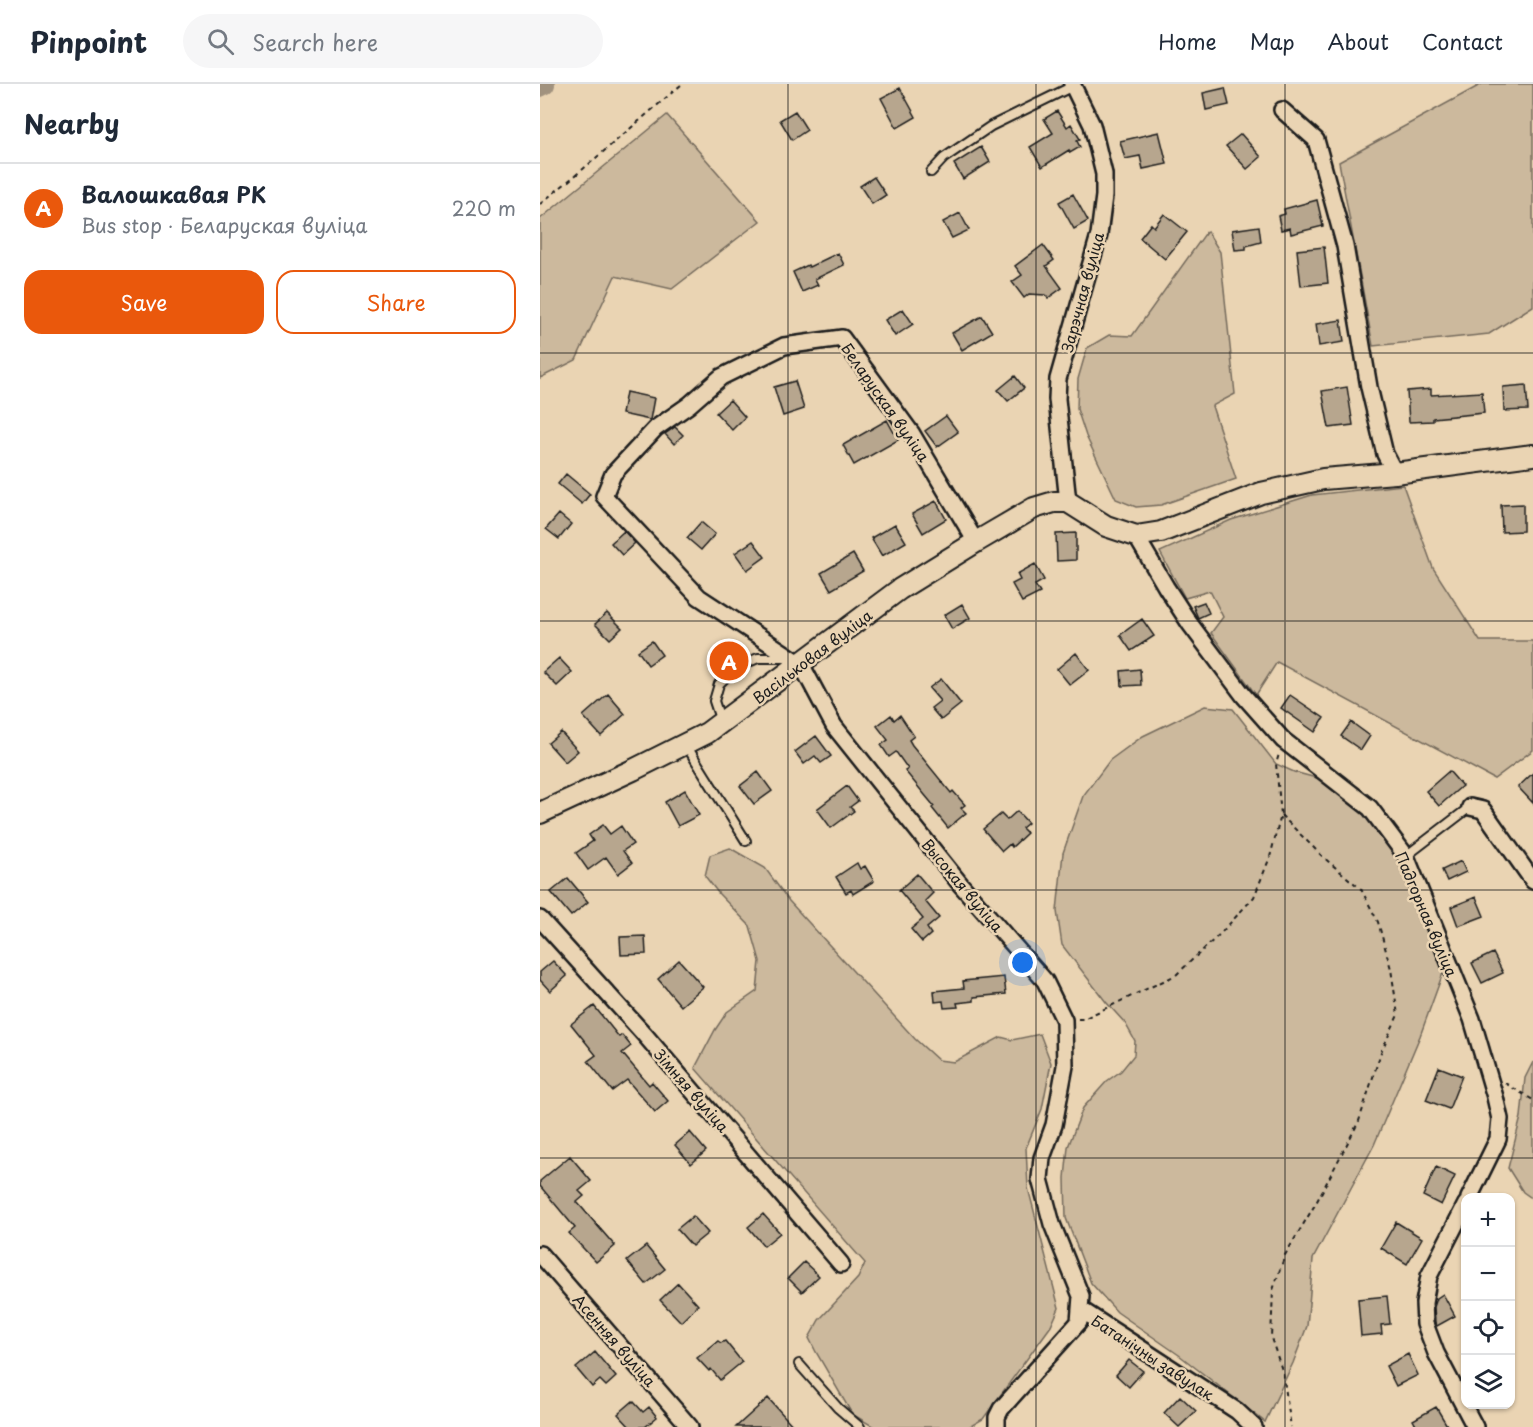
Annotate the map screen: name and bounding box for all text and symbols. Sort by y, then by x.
search box [183,14,603,68]
text: Pinpoint [30,20,147,63]
icon: search [204,25,237,58]
text: Search here [252,25,378,58]
text: Home [1158,25,1217,57]
text: Map [1250,25,1295,57]
text: About [1328,25,1389,57]
text: Contact [1422,25,1503,57]
text: Nearby [24,104,119,143]
text: Валошкавая РК [81,177,266,210]
text: A [36,193,51,223]
text: 220 m [452,193,516,223]
text: Bus stop · Беларуская вуліца [81,210,367,240]
street label: Зарэчная вуліца [1055,229,1109,355]
button: Save [24,270,264,334]
button: Share [276,270,516,334]
street label: Беларуская вуліца [836,338,936,467]
street label: Васільковая вуліца [747,603,877,709]
pin: A [710,638,748,684]
street label: Высокая вуліца [917,833,1010,937]
street label: Падгорная вуліца [1390,848,1464,981]
your location [1008,948,1037,977]
street label: Зімняя вуліца [649,1043,735,1137]
map controls [1461,1193,1515,1409]
button: + [1461,1193,1515,1247]
button: − [1461,1247,1515,1301]
street label: Асенняя вуліца [568,1288,662,1392]
button: locate [1461,1301,1515,1355]
street label: Батанічны завулак [1087,1309,1219,1405]
button: layers [1461,1355,1515,1409]

